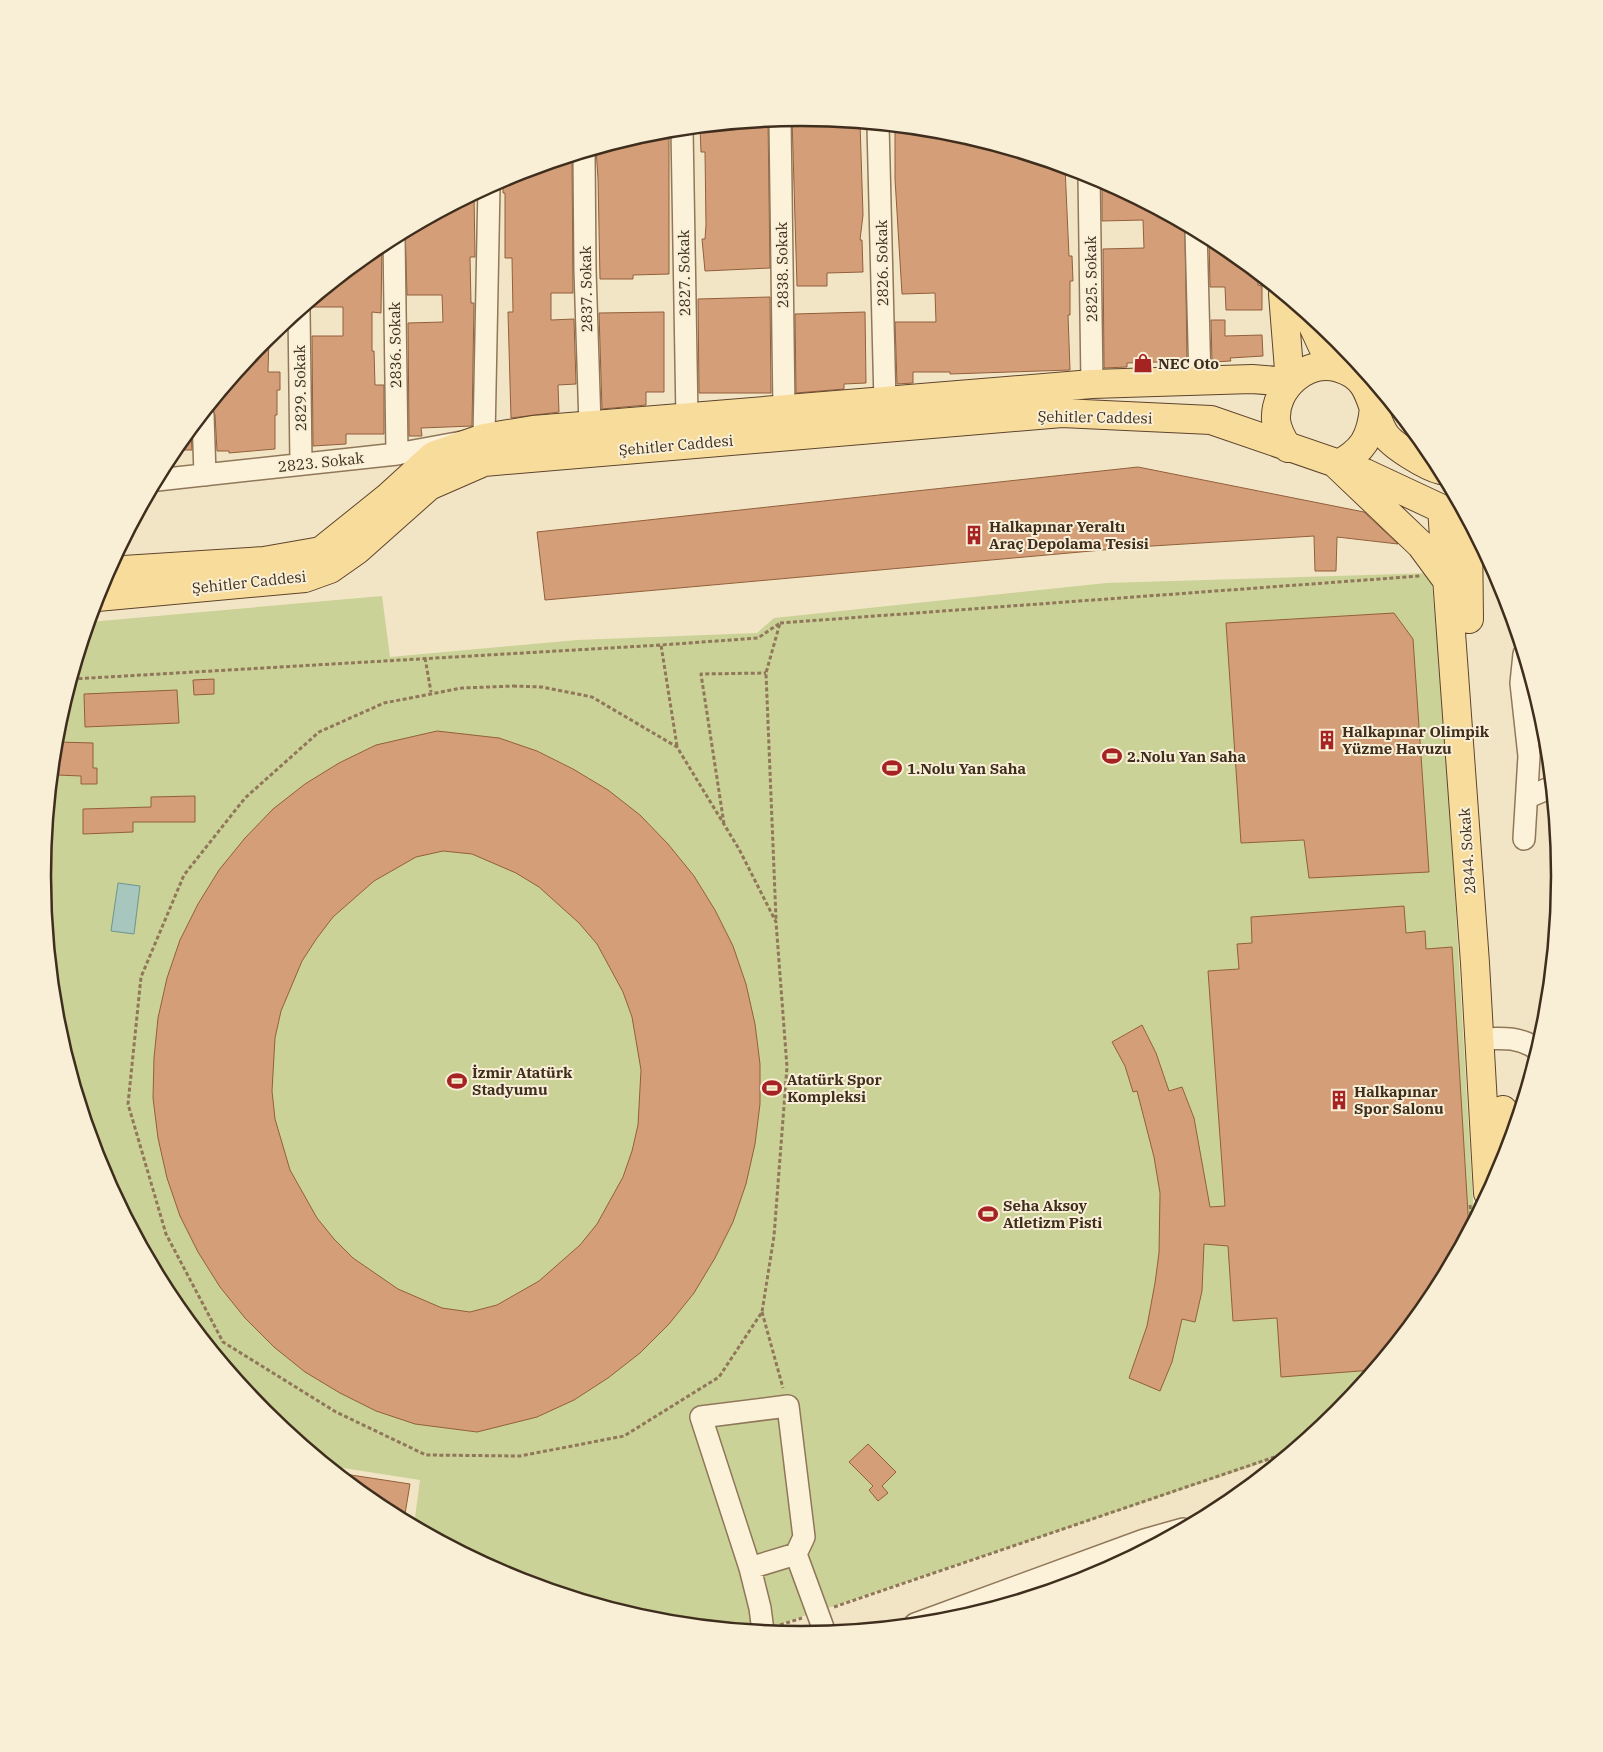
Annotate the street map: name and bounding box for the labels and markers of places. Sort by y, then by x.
shop icon: NEC Oto [1132,352,1154,374]
place label: NEC Oto [1158,354,1219,373]
place label: Halkapınar Yeraltı Araç Depolama Tesisi [989,517,1149,553]
building icon: Halkapınar Yeraltı Araç Depolama Tesisi [963,524,985,546]
place label: Halkapınar Olimpik Yüzme Havuzu [1342,722,1490,758]
building icon: Halkapınar Olimpik Yüzme Havuzu [1316,729,1338,751]
sports icon: 2.Nolu Yan Saha [1101,745,1123,767]
place label: 2.Nolu Yan Saha [1127,747,1247,766]
sports icon: 1.Nolu Yan Saha [881,757,903,779]
place label: 1.Nolu Yan Saha [907,759,1027,778]
place label: İzmir Atatürk Stadyumu [472,1063,573,1099]
sports icon: İzmir Atatürk Stadyumu [446,1070,468,1092]
place label: Atatürk Spor Kompleksi [787,1070,883,1106]
sports icon: Atatürk Spor Kompleksi [761,1077,783,1099]
place label: Halkapınar Spor Salonu [1354,1082,1444,1118]
building icon: Halkapınar Spor Salonu [1328,1089,1350,1111]
place label: Seha Aksoy Atletizm Pisti [1003,1196,1102,1232]
sports icon: Seha Aksoy Atletizm Pisti [977,1203,999,1225]

